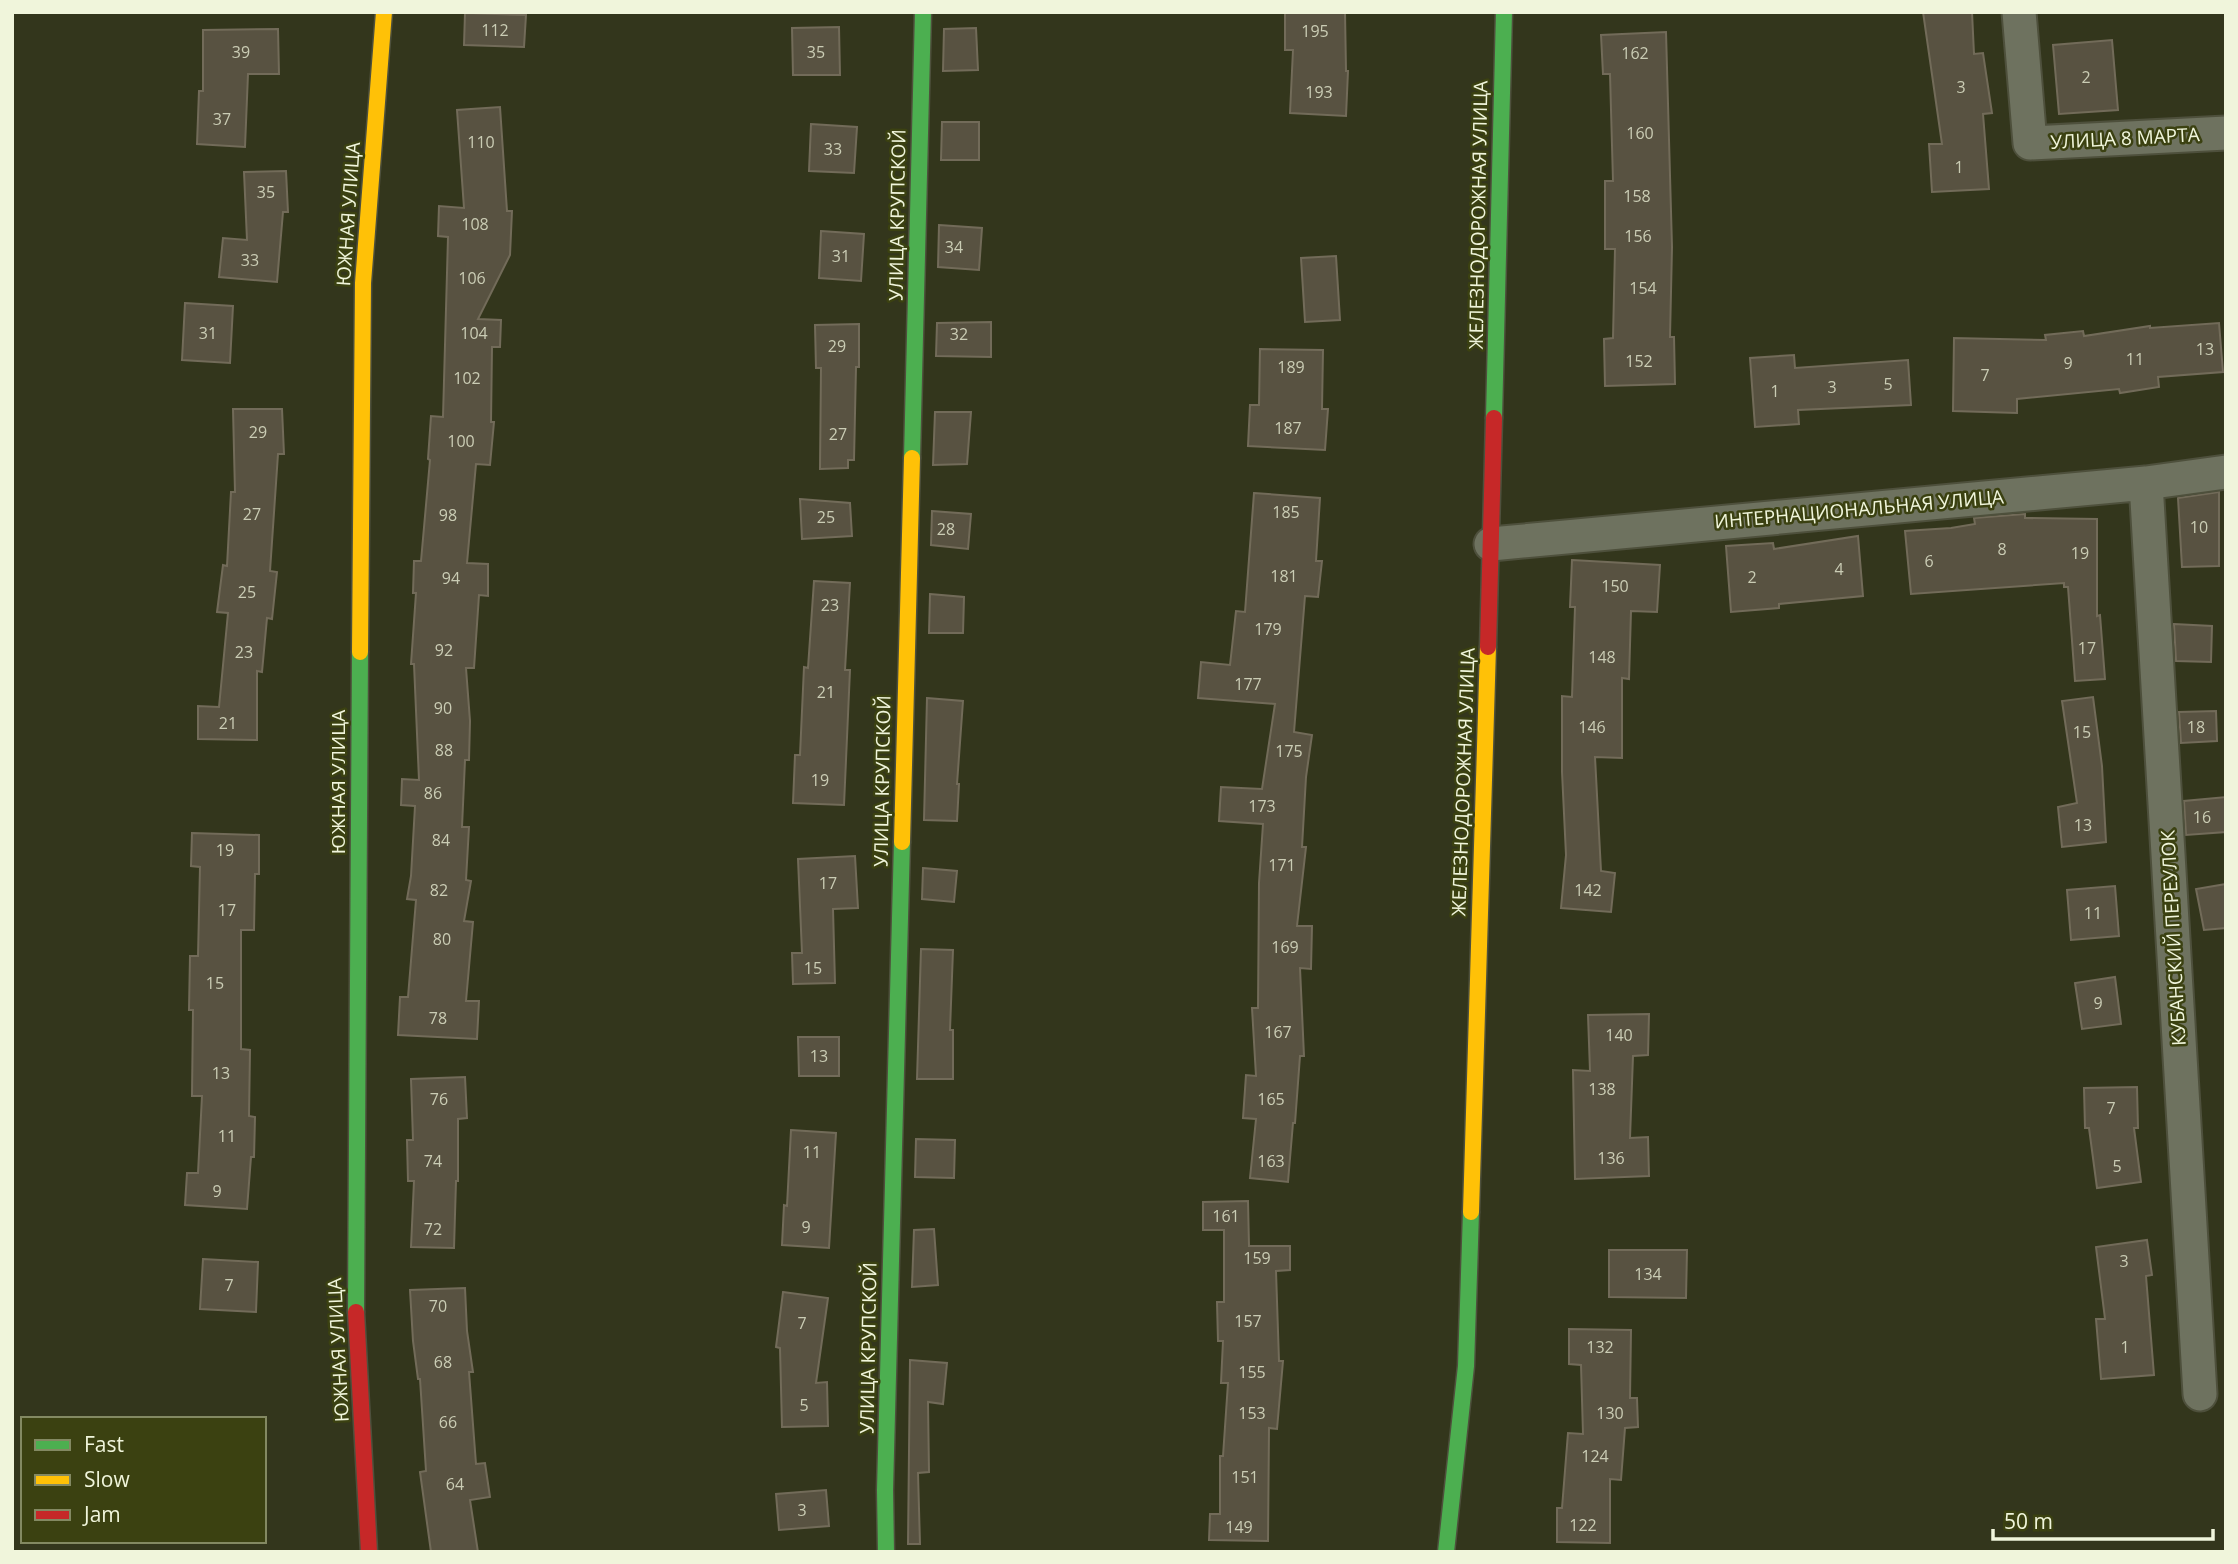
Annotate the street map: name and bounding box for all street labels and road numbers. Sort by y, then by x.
street label: ЖЕЛЕЗНОДОРОЖНАЯ УЛИЦА [1463,80,1493,350]
street label: УЛИЦА 8 МАРТА [2050,121,2200,155]
street label: УЛИЦА КРУПСКОЙ [883,129,911,301]
street label: ЮЖНАЯ УЛИЦА [330,141,366,287]
street label: ИНТЕРНАЦИОНАЛЬНАЯ УЛИЦА [1713,483,2005,535]
street label: ЖЕЛЕЗНОДОРОЖНАЯ УЛИЦА [1445,647,1481,917]
street label: УЛИЦА КРУПСКОЙ [868,695,896,867]
street label: ЮЖНАЯ УЛИЦА [325,710,351,854]
street label: КУБАНСКИЙ ПЕРЕУЛОК [2154,829,2192,1047]
street label: УЛИЦА КРУПСКОЙ [854,1262,882,1434]
street label: ЮЖНАЯ УЛИЦА [321,1277,355,1423]

